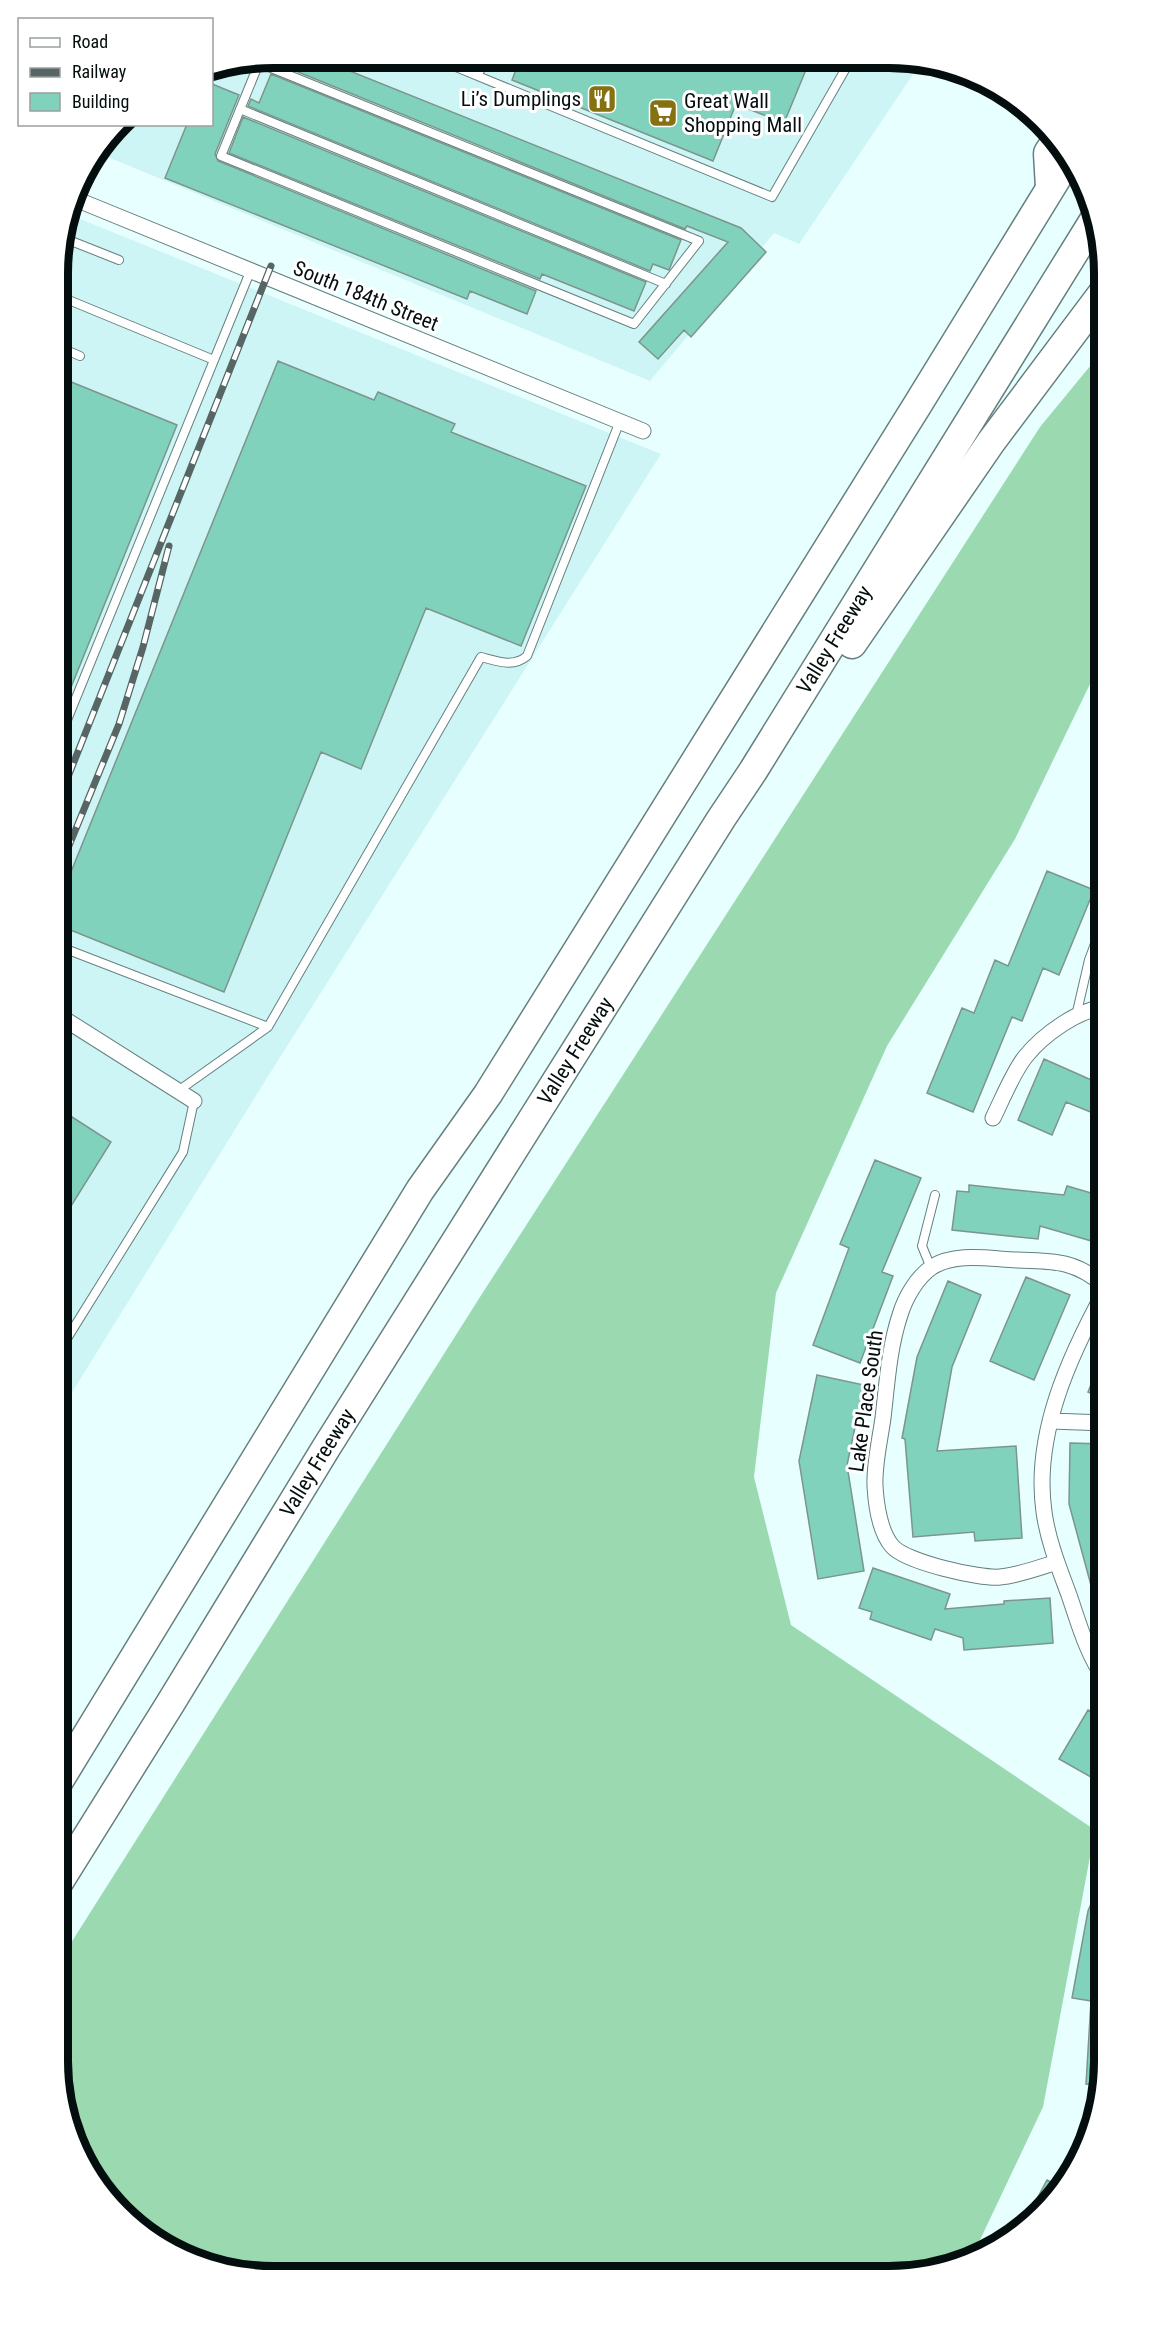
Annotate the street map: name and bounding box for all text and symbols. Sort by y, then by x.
legend [18,18,213,126]
text: Road [72,31,108,52]
text: Railway [72,61,127,82]
restaurant icon: Li’s Dumplings [586,83,618,115]
place label: Li’s Dumplings [461,87,581,111]
place label: Great Wall Shopping Mall [684,89,802,137]
text: Building [72,91,129,112]
supermarket icon: Great Wall Shopping Mall [647,97,679,129]
street label: South 184th Street [290,256,442,336]
street label: Valley Freeway [792,581,877,698]
street label: Valley Freeway [533,993,618,1109]
street label: Lake Place South [844,1329,888,1473]
street label: Valley Freeway [275,1404,360,1521]

